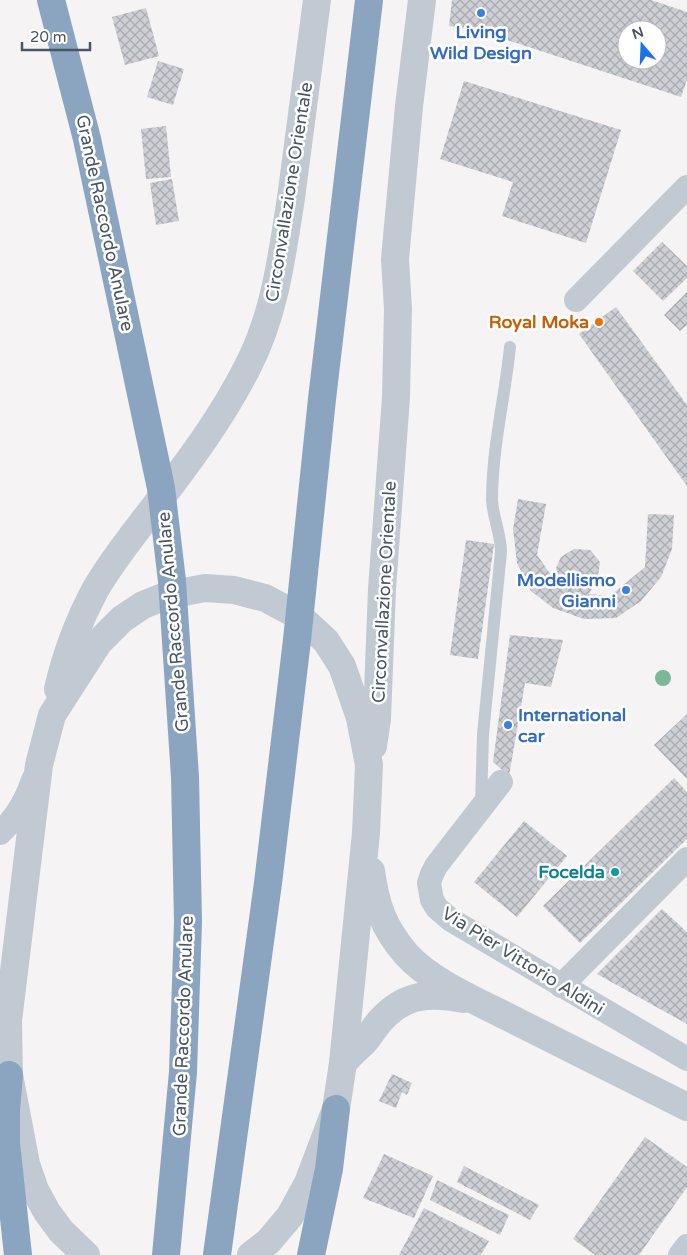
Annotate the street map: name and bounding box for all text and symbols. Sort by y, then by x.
marker: Living Wild Design [475,7,487,19]
scale bar [22,20,90,52]
north arrow [617,20,667,70]
place label: Living Wild Design [430,21,532,64]
text: N [630,23,646,43]
text: 20 m [30,28,67,46]
street label: Circonvallazione Orientale [261,81,317,303]
street label: Grande Raccordo Anulare [71,113,139,333]
place label: Royal Moka [489,311,589,333]
marker: Royal Moka [593,316,605,328]
street label: Circonvallazione Orientale [367,480,401,704]
street label: Grande Raccordo Anulare [152,511,194,733]
place label: Modellismo Gianni [517,569,616,612]
marker: Modellismo Gianni [620,584,632,596]
place label: International car [518,704,626,747]
marker: International car [502,719,514,731]
place label: Focelda [538,861,605,883]
marker: Focelda [609,866,621,878]
street label: Via Pier Vittorio Aldini [438,902,608,1020]
street label: Grande Raccordo Anulare [168,915,198,1137]

